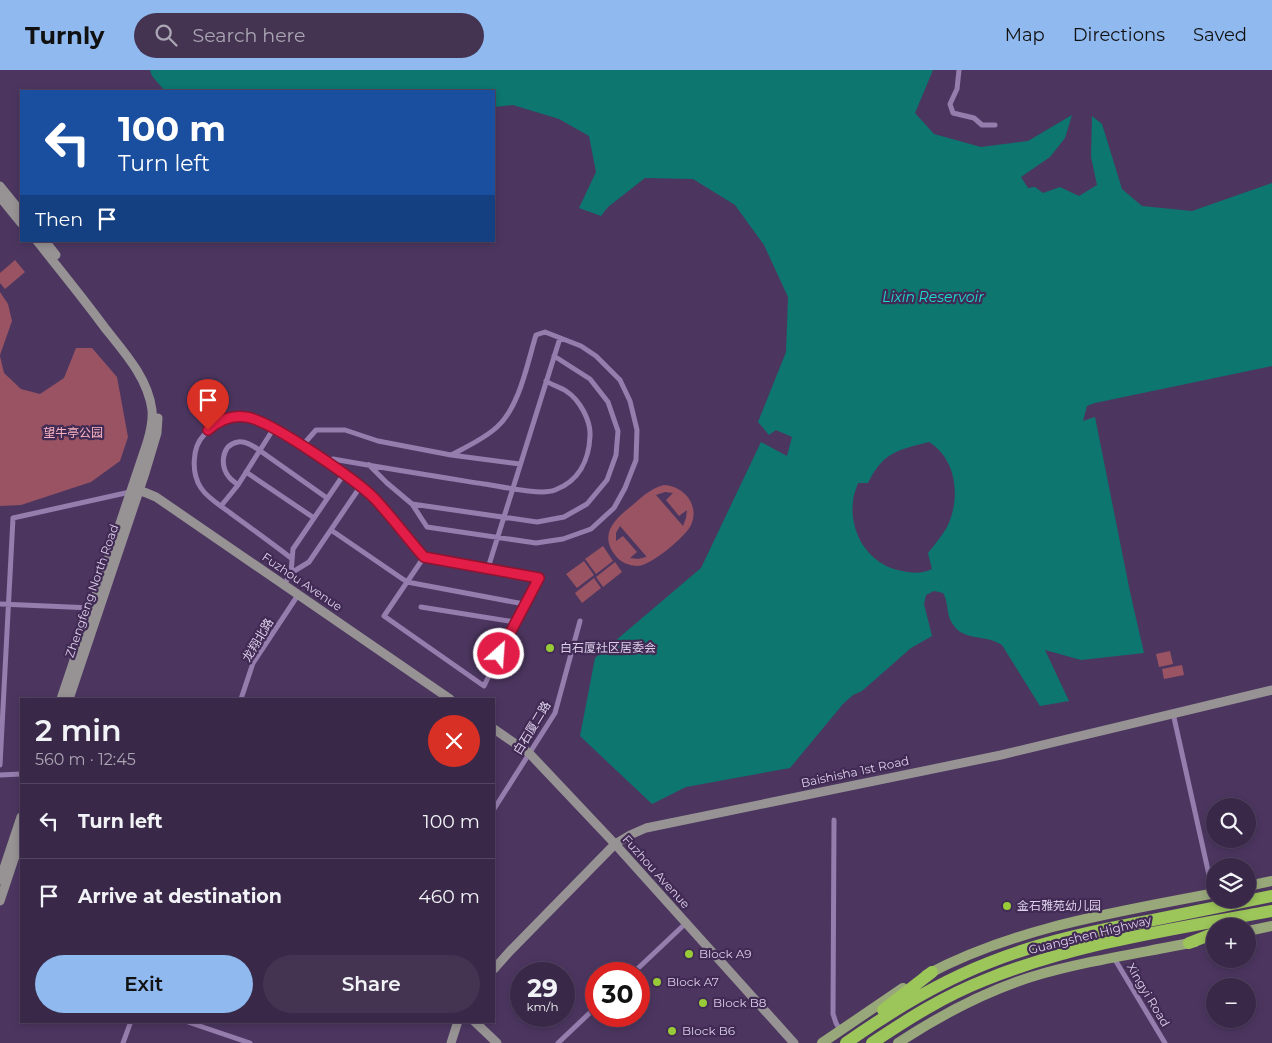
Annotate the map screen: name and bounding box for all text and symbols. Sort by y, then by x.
search box [134,13,484,58]
text: Turnly [25,21,104,50]
icon: search [152,21,180,49]
text: Search here [192,24,305,47]
text: Map [1005,24,1045,46]
text: Directions [1073,24,1165,46]
text: Saved [1193,24,1247,46]
text: 100 m [118,107,226,150]
icon: left [35,110,100,175]
text: Turn left [118,150,210,177]
icon: arrive [93,205,121,233]
text: Then [35,208,83,231]
water label: Lixin Reservoir [882,288,984,306]
pin [187,379,229,430]
icon: arrive [194,386,222,414]
park label: 望牛亭公园 [43,425,103,440]
street label: Zhengfeng North Road [62,522,121,659]
street label: Fuzhou Avenue [259,549,345,614]
street label: 龙翔北路 [239,615,276,664]
position arrow [472,627,524,679]
place label: 白石厦社区居委会 [560,640,656,655]
marker: 白石厦社区居委会 [544,642,556,654]
street label: 白石厦二路 [510,698,553,757]
text: 2 min [35,712,122,749]
button: close [428,715,480,767]
text: 560 m · 12:45 [35,750,136,769]
street label: Baishisha 1st Road [799,753,910,790]
map controls [1206,798,1256,1028]
button: search [1206,798,1256,848]
icon: left [35,807,63,835]
text: Turn left [78,810,163,833]
text: 100 m [423,810,480,833]
street label: Fuzhou Avenue [619,832,693,912]
button: layers [1206,858,1256,908]
icon: arrive [35,882,63,910]
text: Arrive at destination [78,885,282,908]
text: 460 m [418,885,480,908]
place label: 金石雅苑幼儿园 [1017,898,1101,913]
marker: 金石雅苑幼儿园 [1001,900,1013,912]
street label: Guangshen Highway [1027,912,1153,957]
button: + [1206,918,1256,968]
place label: Block A9 [699,946,752,961]
marker: Block A9 [683,948,695,960]
button: Exit [35,955,253,1013]
button: Share [263,955,480,1013]
street label: Xingyi Road [1124,960,1173,1029]
speed limit sign: 30 [585,962,650,1027]
text: 29 [527,973,558,1003]
place label: Block A7 [667,974,719,989]
marker: Block A7 [651,976,663,988]
button: − [1206,978,1256,1028]
place label: Block B8 [713,995,767,1010]
marker: Block B8 [697,997,709,1009]
text: km/h [526,999,559,1014]
place label: Block B6 [682,1023,735,1038]
marker: Block B6 [666,1025,678,1037]

